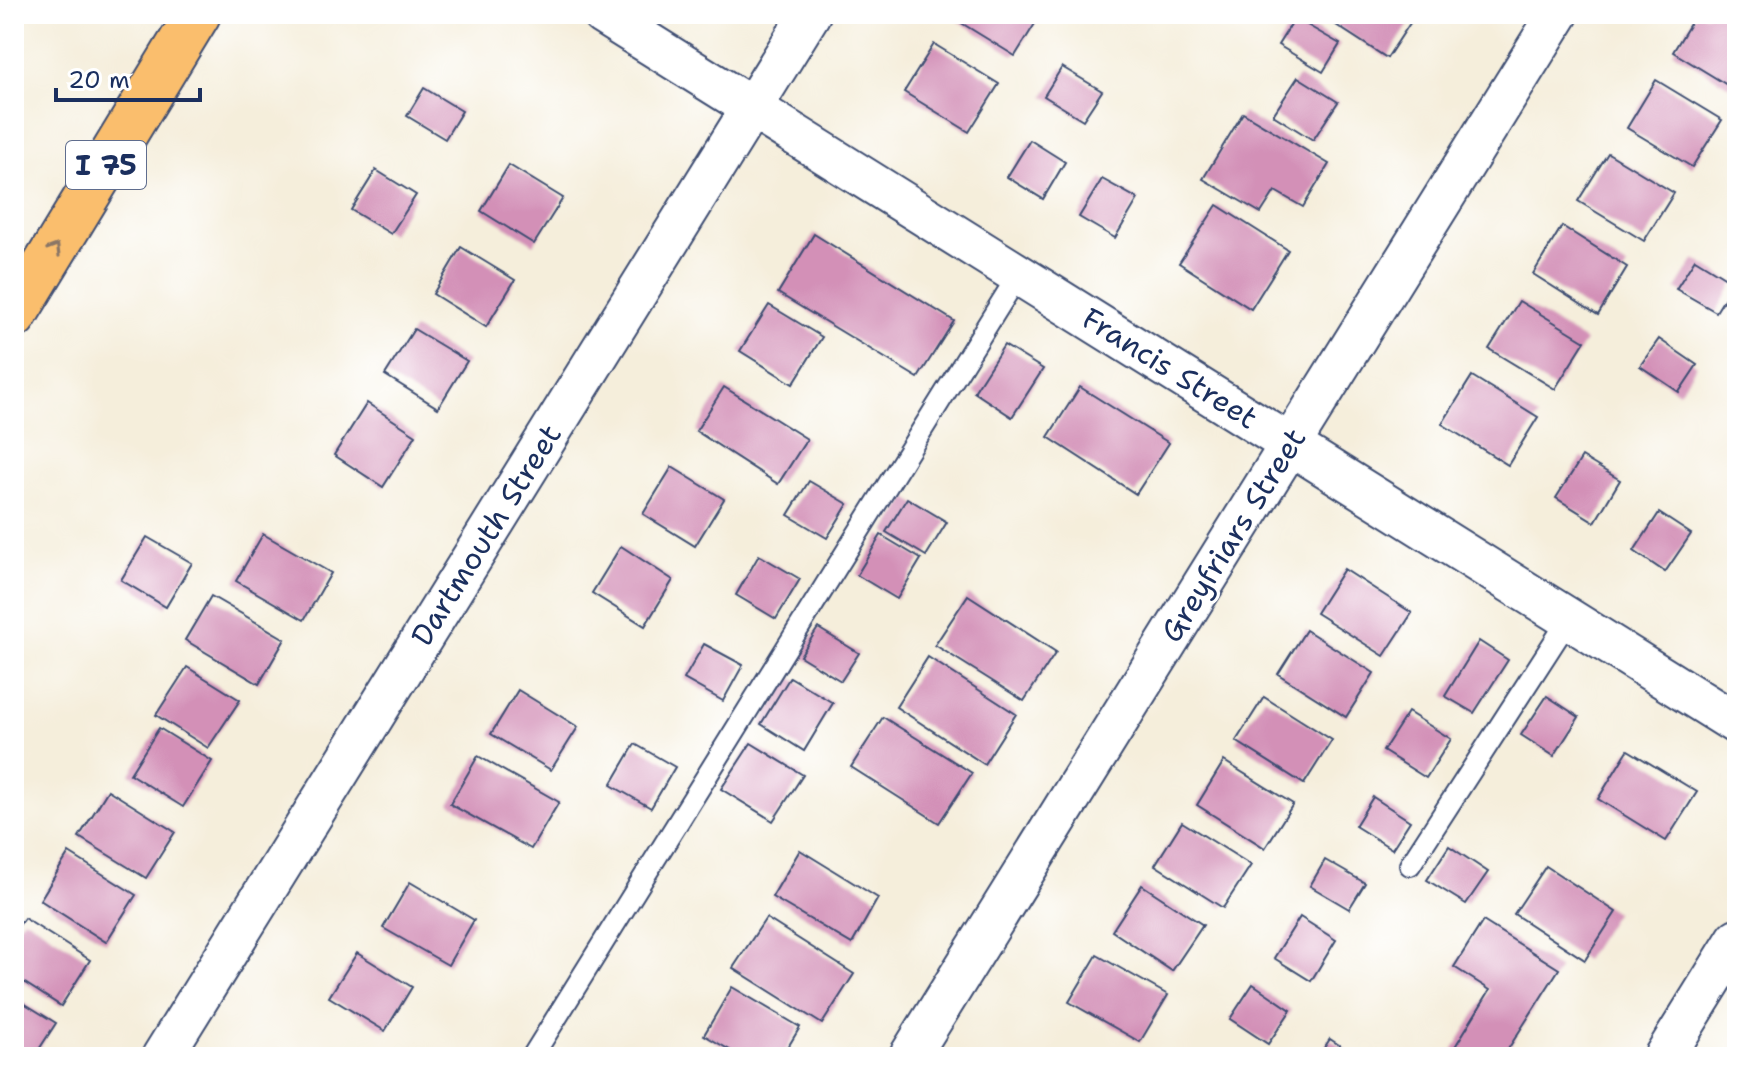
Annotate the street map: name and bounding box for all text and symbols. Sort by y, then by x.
scale bar [56,52,200,102]
text: 20 m [68,64,130,96]
road number: I 75 [66,141,146,189]
one-way arrow [45,243,60,258]
street label: Francis Street [1074,298,1266,438]
street label: Dartmouth Street [401,416,571,654]
street label: Greyfriars Street [1151,420,1315,650]

